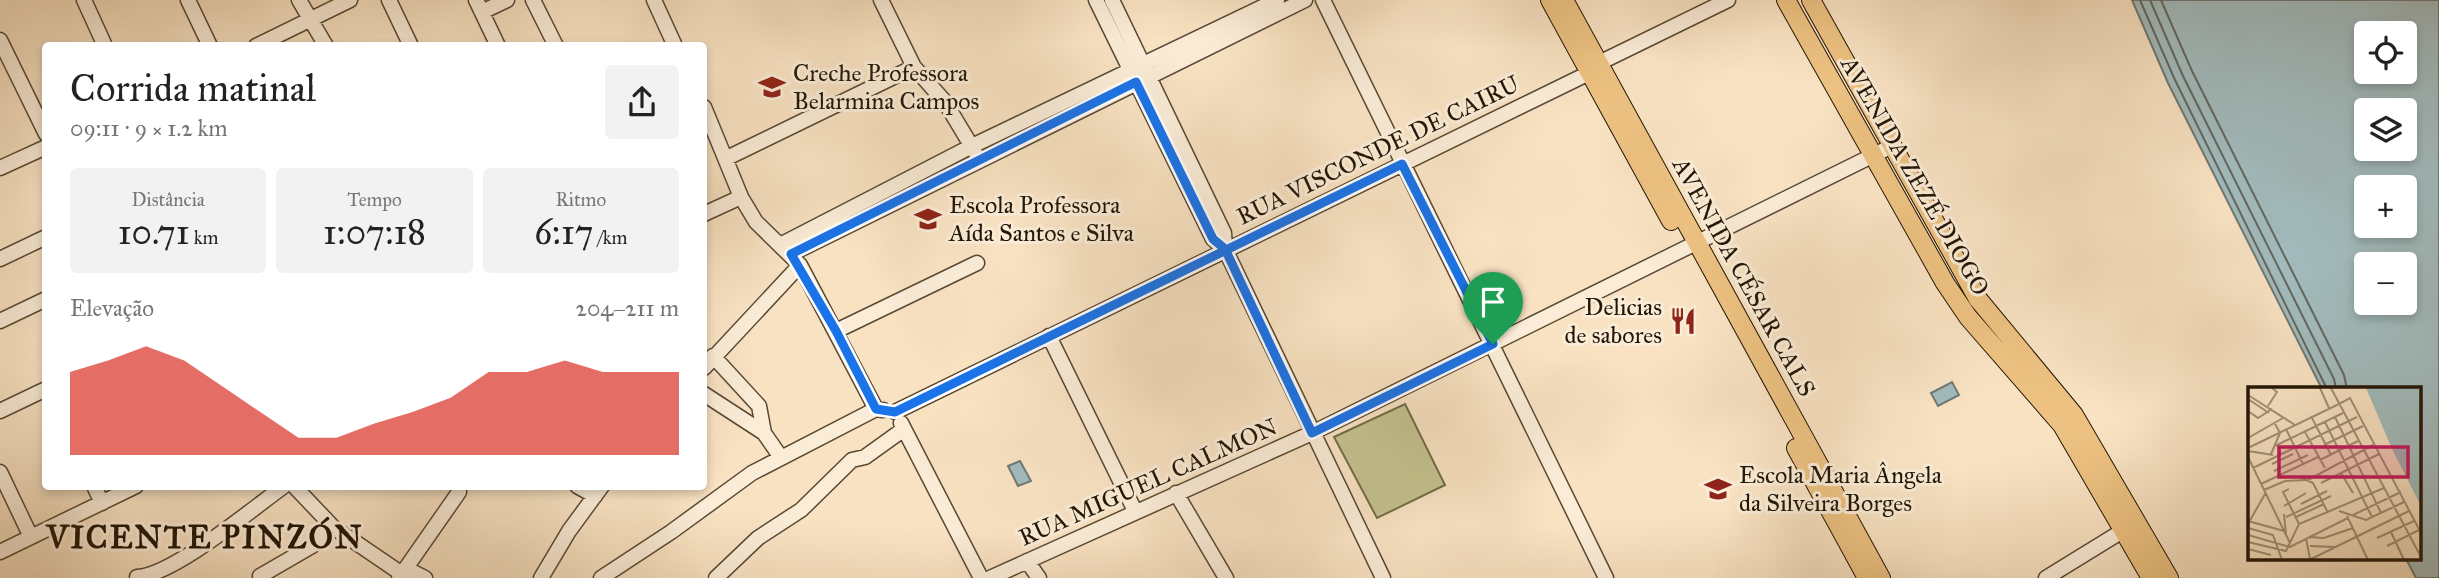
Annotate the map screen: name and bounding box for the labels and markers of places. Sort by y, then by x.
place label: Creche Professora Belarmina Campos [793,58,979,116]
school or university icon: Creche Professora Belarmina Campos [757,72,787,102]
place label: Escola Professora Aída Santos e Silva [948,190,1135,248]
school or university icon: Escola Professora Aída Santos e Silva [913,204,943,234]
pin [1463,272,1523,344]
place label: Delicias de sabores [1564,292,1662,350]
restaurant icon: Delicias de sabores [1668,306,1698,336]
place label: Escola Maria Ângela da Silveira Borges [1739,460,1943,518]
school or university icon: Escola Maria Ângela da Silveira Borges [1703,474,1733,504]

